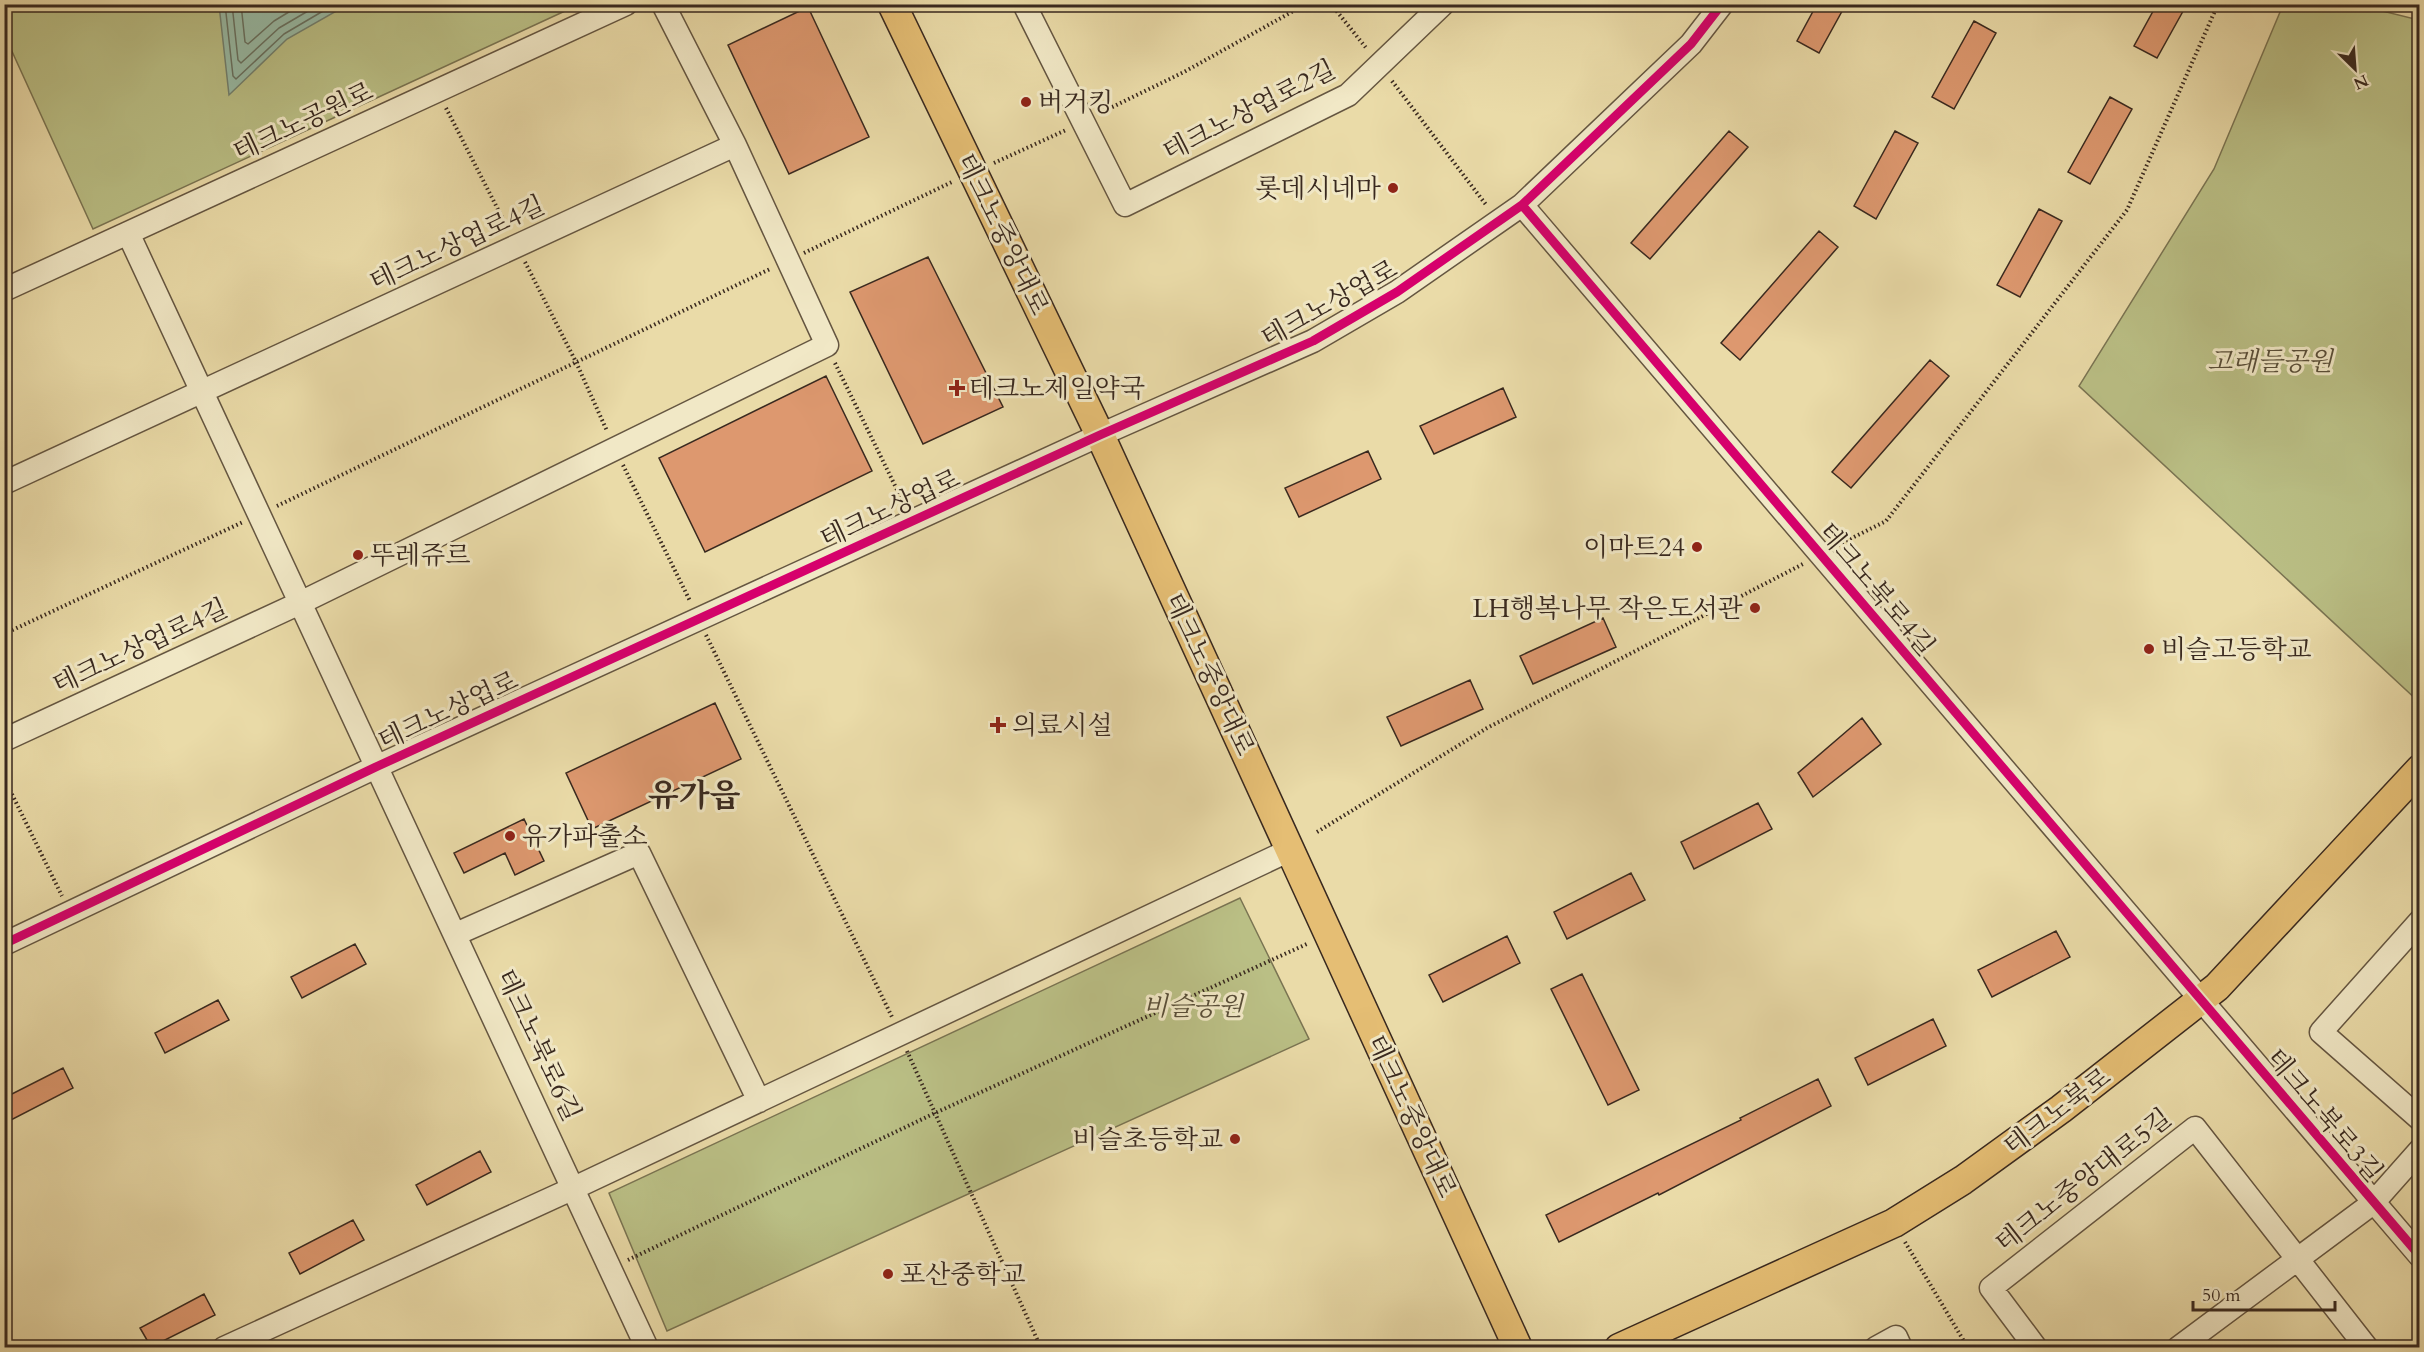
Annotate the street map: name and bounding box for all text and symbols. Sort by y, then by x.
north arrow [2325,39,2385,99]
street label: 테크노상업로2길 [1157,52,1341,169]
text: N [2350,69,2372,95]
street label: 테크노공원로 [228,74,379,169]
place label: 버거킹 [1038,85,1113,120]
marker: 버거킹 [1019,95,1033,109]
street label: 테크노중앙대로 [948,148,1057,321]
place label: 롯데시네마 [1255,171,1381,206]
marker: 롯데시네마 [1386,181,1400,195]
street label: 테크노상업로4길 [364,188,550,299]
street label: 테크노상업로 [1255,252,1404,355]
park label: 고래들공원 [2207,344,2335,379]
place label: 테크노제일약국 [969,371,1145,406]
marker: 테크노제일약국 [950,381,964,395]
street label: 테크노상업로 [815,461,966,556]
street label: 테크노북로4길 [1810,515,1943,663]
place label: 이마트24 [1583,530,1685,565]
place label: 뚜레쥬르 [370,538,470,573]
marker: 이마트24 [1690,540,1704,554]
marker: 뚜레쥬르 [351,548,365,562]
street label: 테크노중앙대로 [1157,587,1263,761]
street label: 테크노상업로4길 [47,591,233,702]
place label: LH행복나무 작은도서관 [1473,591,1743,626]
marker: LH행복나무 작은도서관 [1748,601,1762,615]
place label: 비슬고등학교 [2161,632,2312,667]
marker: 비슬고등학교 [2142,642,2156,656]
street label: 테크노상업로 [373,663,524,758]
place label: 의료시설 [1012,708,1112,743]
marker: 의료시설 [989,716,1007,734]
district label: 유가읍 [648,774,740,818]
place label: 유가파출소 [522,819,648,854]
marker: 유가파출소 [503,829,517,843]
street label: 테크노북로6길 [488,963,589,1127]
park label: 비슬공원 [1143,989,1245,1024]
street label: 테크노중앙대로 [1359,1029,1465,1203]
street label: 테크노북로3길 [2258,1041,2391,1189]
street label: 테크노북로 [1997,1060,2118,1163]
street label: 테크노중앙대로5길 [1988,1101,2178,1260]
place label: 비슬초등학교 [1072,1122,1223,1157]
marker: 비슬초등학교 [1228,1132,1242,1146]
place label: 포산중학교 [900,1257,1026,1292]
marker: 포산중학교 [881,1267,895,1281]
scale bar [2193,1274,2336,1312]
text: 50 m [2202,1283,2241,1308]

